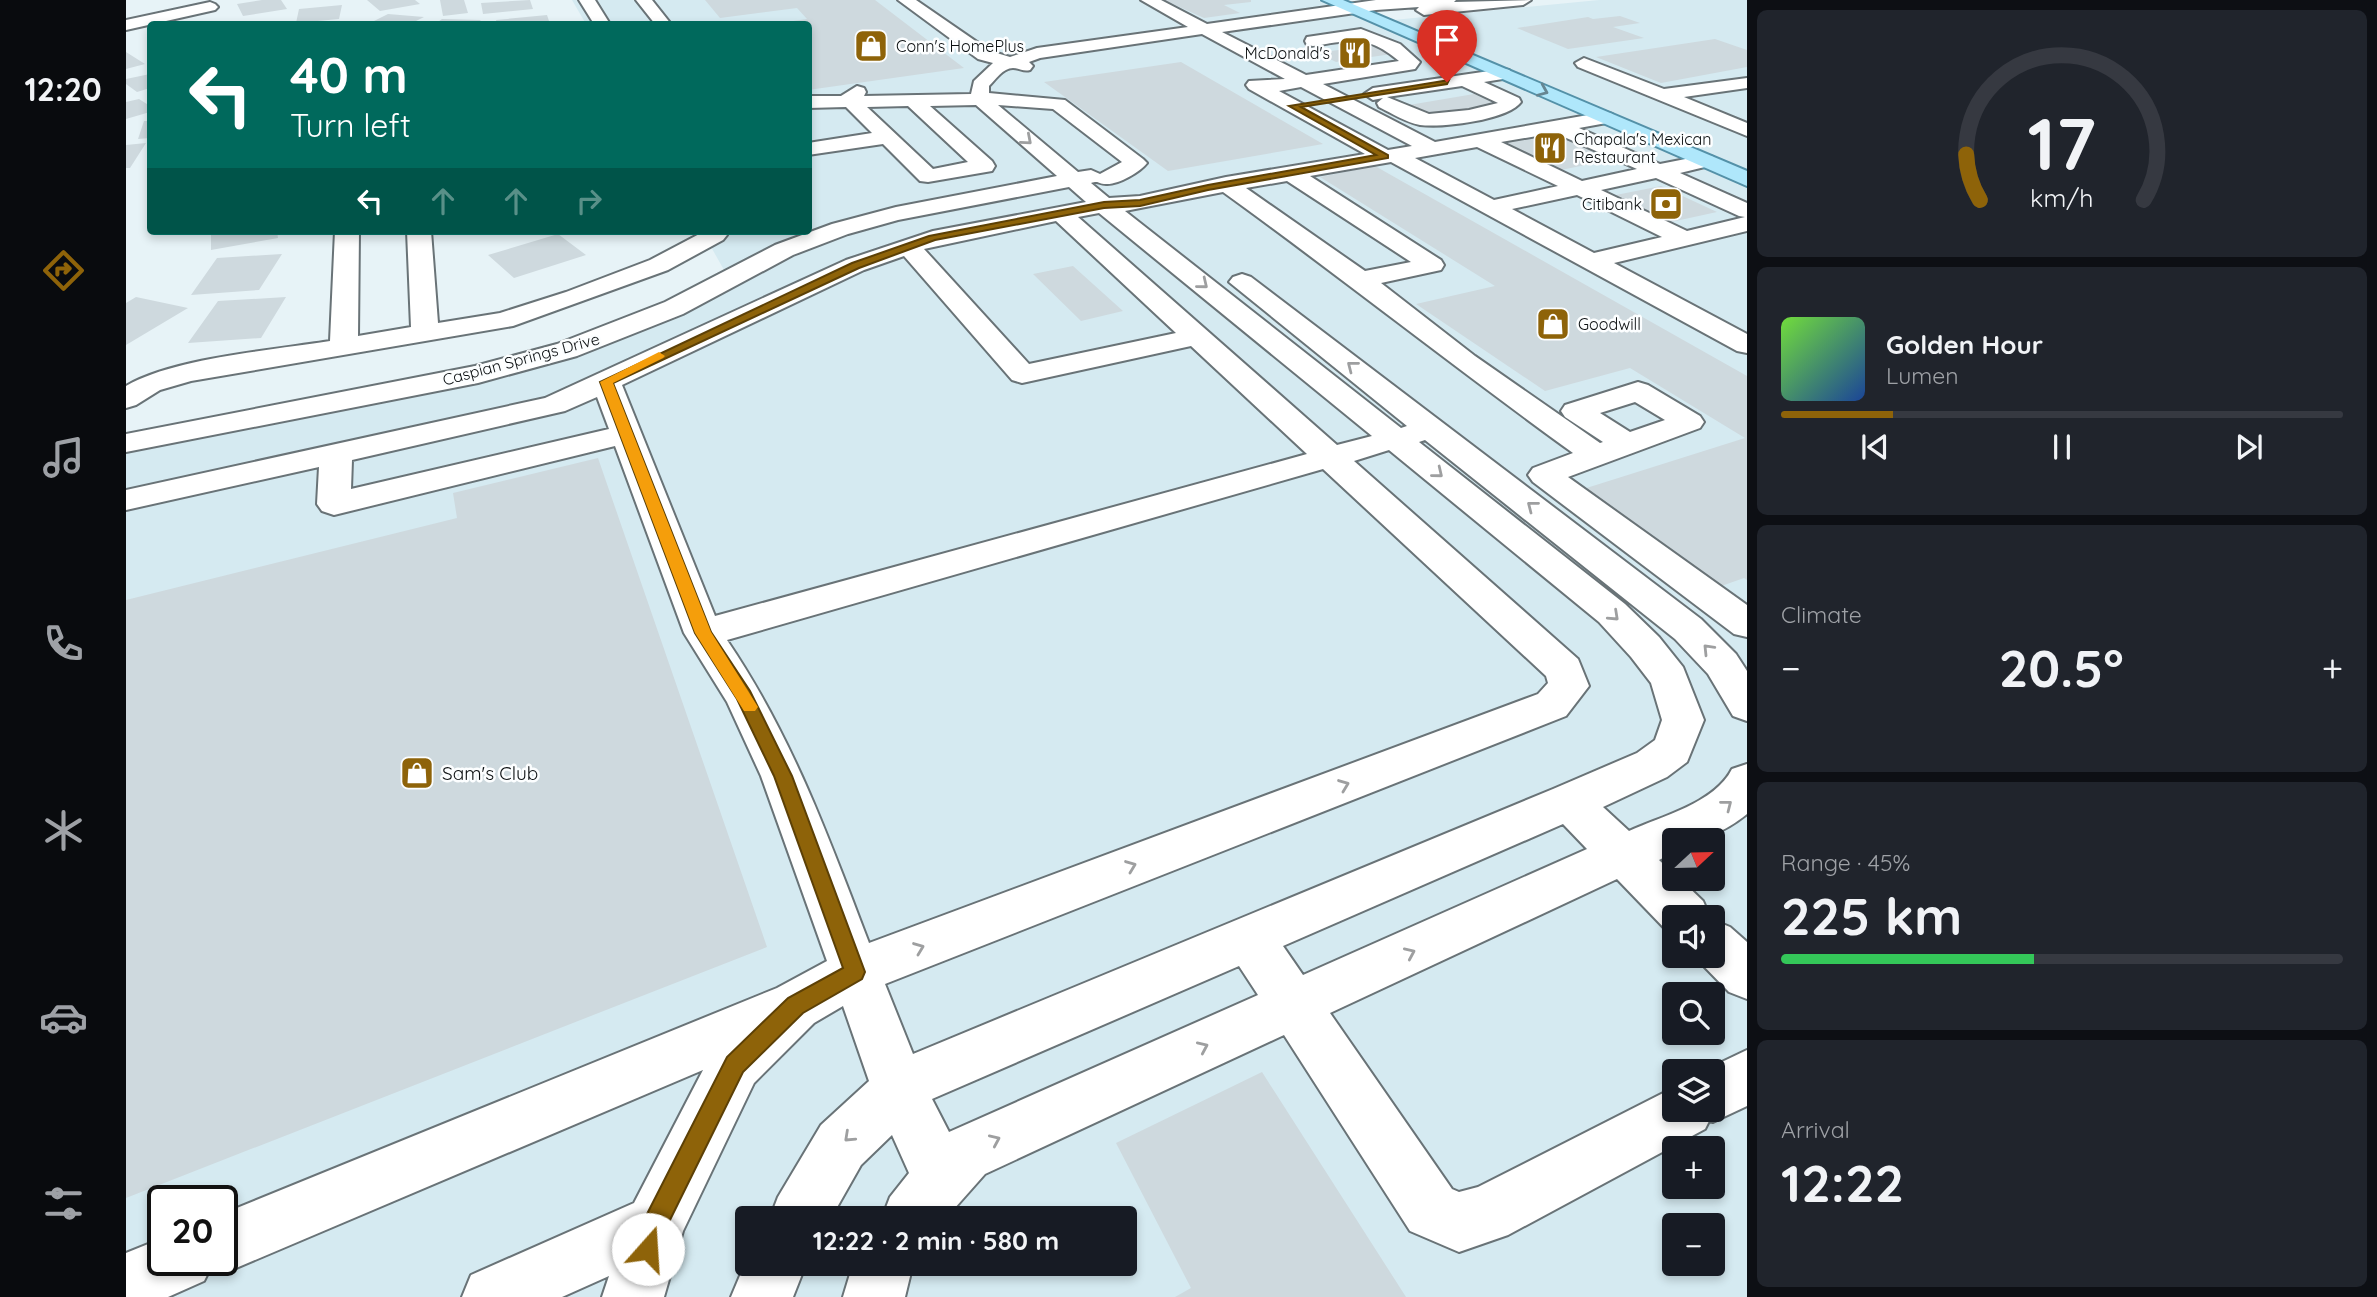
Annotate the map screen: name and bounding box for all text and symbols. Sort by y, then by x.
pin [1417,10,1477,82]
icon: arrive [1428,21,1466,59]
shop icon: Conn's HomePlus [852,27,890,65]
restaurant icon: McDonald's [1336,34,1374,72]
place label: Conn's HomePlus [896,36,1024,56]
place label: McDonald's [1244,43,1330,63]
text: 40 m [290,44,408,105]
icon: left [175,49,266,140]
text: 12:20 [24,69,102,109]
one-way arrow [1537,83,1549,97]
text: 17 [2028,97,2096,188]
text: Turn left [290,105,411,145]
restaurant icon: Chapala's Mexican Restaurant [1531,129,1569,167]
place label: Chapala's Mexican Restaurant [1574,129,1712,167]
one-way arrow [1018,132,1031,144]
icon: left [351,182,389,220]
icon: ahead [424,182,462,220]
icon: ahead [497,182,535,220]
icon: right [570,182,608,220]
text: km/h [2030,182,2094,213]
bank icon: Citibank [1647,185,1685,223]
place label: Citibank [1582,194,1642,214]
icon: directions [39,246,88,295]
one-way arrow [1195,276,1208,288]
shop icon: Goodwill [1534,305,1572,343]
place label: Goodwill [1578,314,1641,334]
street label: Caspian Springs Drive [440,328,602,390]
text: Golden Hour [1886,328,2043,361]
text: Lumen [1886,361,1959,390]
one-way arrow [1347,362,1359,375]
icon: previous [1856,428,1894,466]
icon: pause [2043,428,2081,466]
icon: next [2230,428,2268,466]
icon: music [39,433,88,482]
one-way arrow [1430,464,1442,477]
one-way arrow [1527,501,1539,514]
text: Climate [1781,600,1862,629]
one-way arrow [1606,608,1619,621]
icon: phone [39,619,88,668]
text: 20.5° [1999,635,2124,700]
one-way arrow [1703,644,1716,657]
text: − [1781,644,1801,692]
text: + [2322,644,2343,692]
shop icon: Sam's Club [398,754,436,792]
place label: Sam's Club [442,761,538,785]
one-way arrow [1337,779,1349,793]
one-way arrow [1719,800,1731,813]
icon: climate [39,806,88,855]
north arrow [1662,828,1726,891]
map controls [1662,828,1725,1276]
text: Range · 45% [1781,848,1910,877]
one-way arrow [1125,861,1137,875]
text: 225 km [1781,883,1962,948]
button: sound [1662,905,1725,968]
one-way arrow [912,942,924,956]
one-way arrow [1403,947,1415,961]
button: search [1662,982,1725,1045]
icon: car [39,993,88,1042]
one-way arrow [1196,1041,1208,1055]
button: layers [1662,1059,1725,1122]
text: Arrival [1781,1115,1850,1144]
one-way arrow [845,1129,858,1142]
one-way arrow [988,1134,1001,1148]
button: + [1662,1136,1725,1199]
text: 12:22 [1781,1150,1904,1215]
icon: filters [39,1179,88,1228]
speed limit sign: 20 [147,1185,238,1276]
position arrow [611,1212,685,1286]
button: − [1662,1213,1725,1276]
text: 12:22 · 2 min · 580 m [813,1224,1059,1257]

